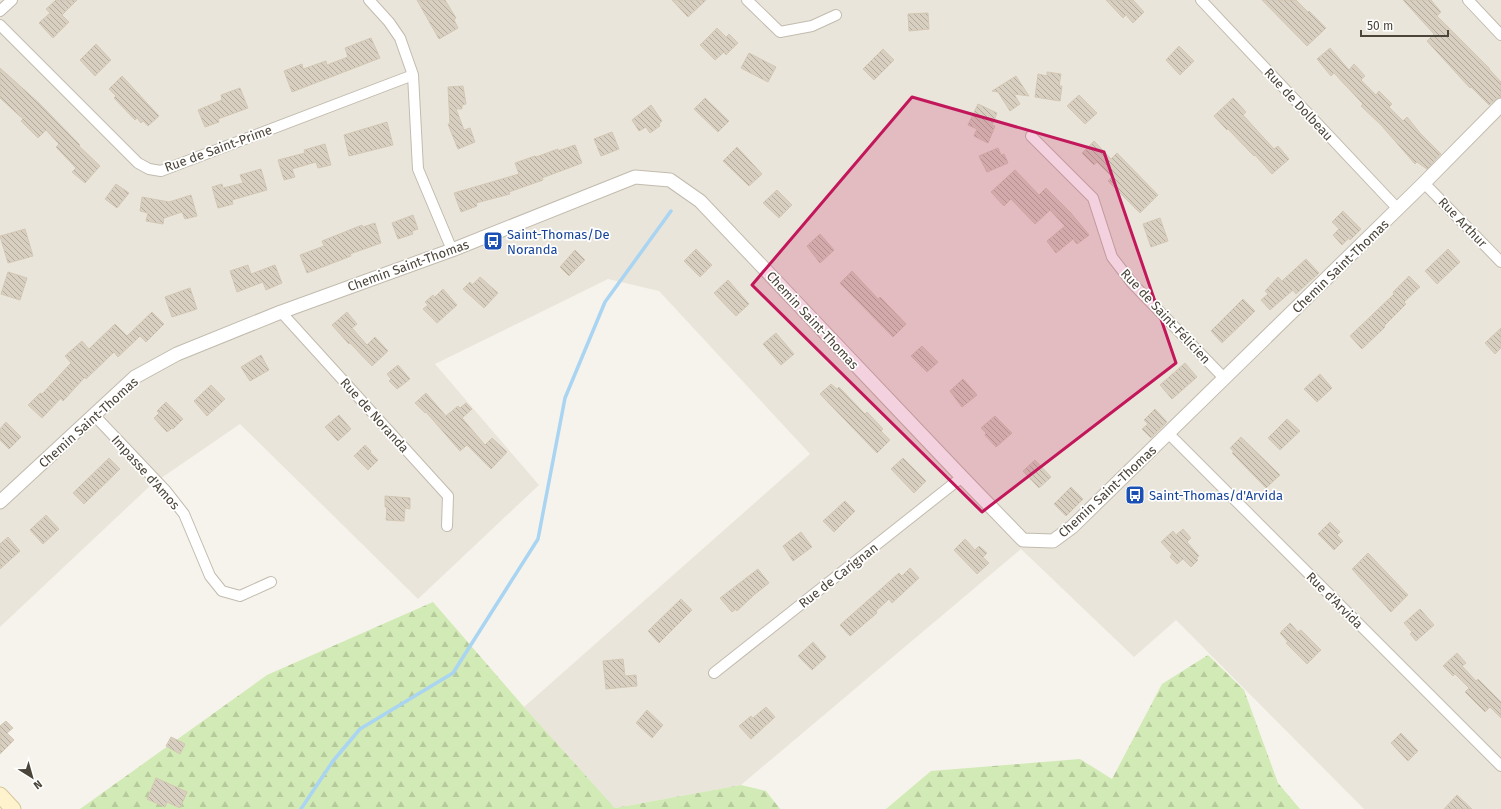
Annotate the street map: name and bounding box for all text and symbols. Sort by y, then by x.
scale bar [1361,12,1448,38]
text: 50 m [1367,19,1393,33]
street label: Rue de Dolbeau [1261,65,1336,144]
street label: Rue de Saint-Prime [162,122,274,175]
street label: Rue Arthur [1435,194,1490,250]
street label: Chemin Saint-Thomas [1289,217,1392,316]
place label: Saint-Thomas/De Noranda [507,227,610,257]
bus stop icon: Saint-Thomas/De Noranda [482,230,504,252]
street label: Chemin Saint-Thomas [345,237,471,294]
street label: Rue de Saint-Félicien [1118,266,1213,367]
street label: Chemin Saint-Thomas [763,268,862,372]
street label: Chemin Saint-Thomas [36,374,141,471]
street label: Rue de Noranda [337,375,412,456]
street label: Impasse d'Amos [108,432,183,512]
street label: Chemin Saint-Thomas [1055,442,1159,541]
bus stop icon: Saint-Thomas/d'Arvida [1124,484,1146,506]
place label: Saint-Thomas/d'Arvida [1149,488,1283,503]
street label: Rue de Carignan [796,540,881,611]
street label: Rue d'Arvida [1303,569,1366,632]
north arrow [12,757,52,797]
text: N [31,777,45,792]

